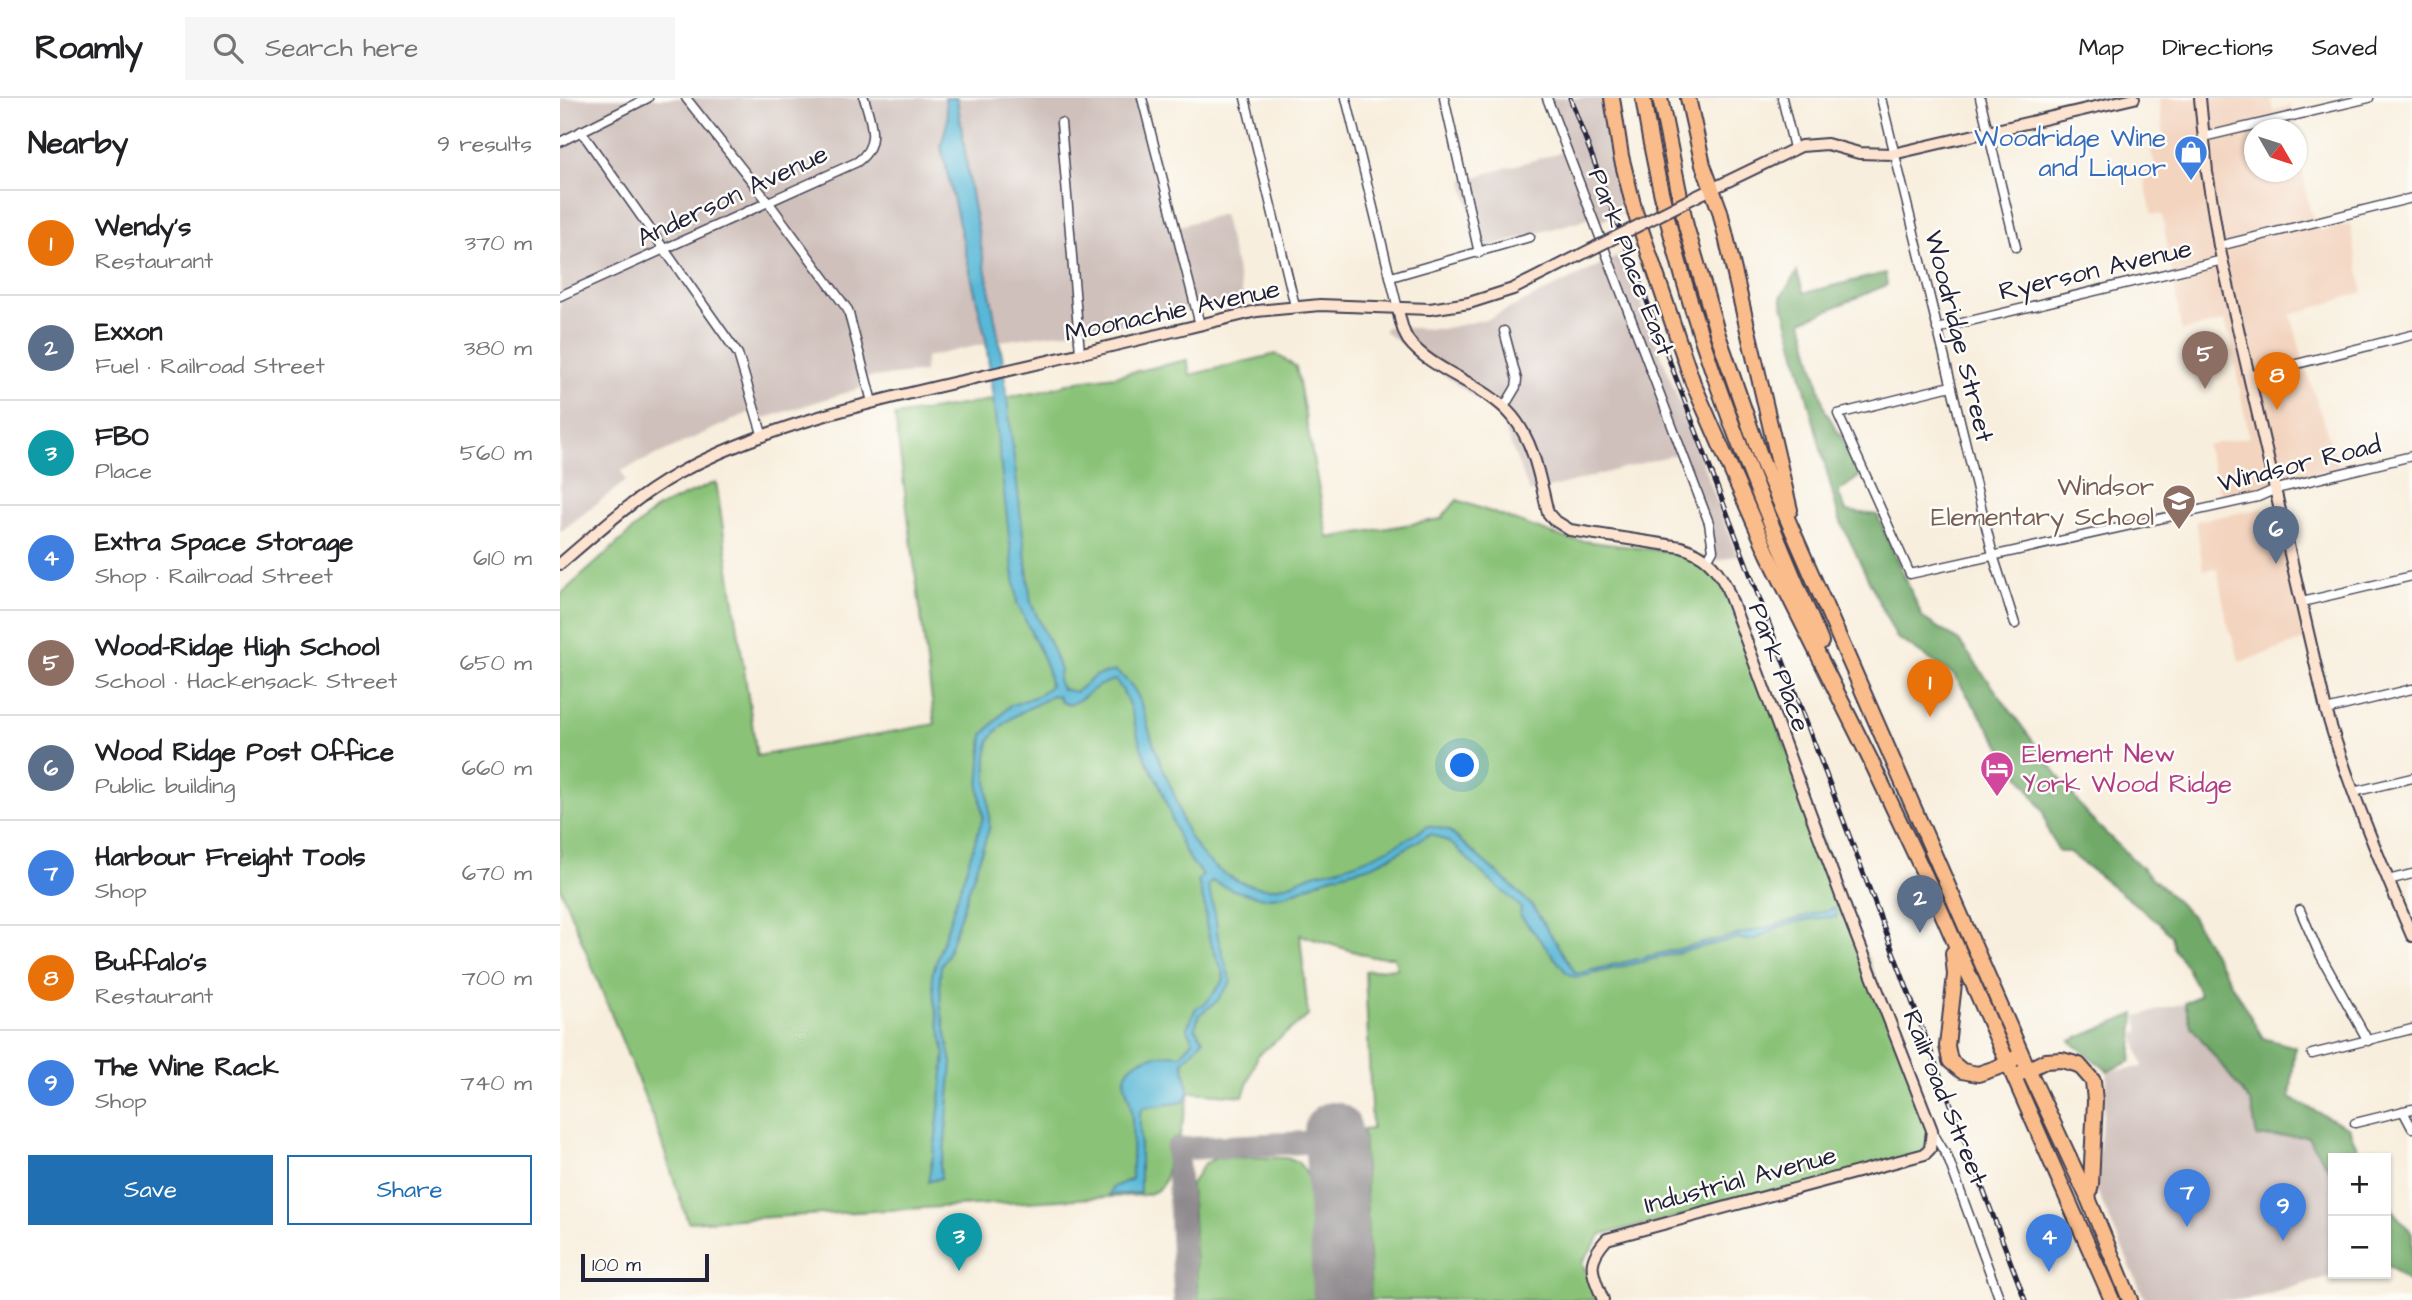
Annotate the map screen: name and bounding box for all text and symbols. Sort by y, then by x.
search box [185,17,675,80]
text: Roamly [35,25,143,71]
icon: search [209,29,247,67]
text: Search here [265,30,418,66]
text: Map [2079,31,2124,65]
text: Directions [2162,31,2274,65]
text: Saved [2312,31,2377,65]
north arrow [2244,119,2307,182]
place label: Woodridge Wine and Liquor [1974,120,2166,186]
text: Nearby [28,123,128,165]
text: 9 results [437,128,532,160]
shop icon: Woodridge Wine and Liquor [2172,133,2210,182]
street label: Anderson Avenue [631,136,834,256]
street label: Park Place East [1579,164,1683,361]
text: Wendy's [95,209,191,245]
text: 1 [50,227,52,259]
text: 370 m [465,227,532,259]
street label: Woodridge Street [1913,227,2003,447]
street label: Ryerson Avenue [1995,230,2196,312]
text: Restaurant [95,245,213,277]
street label: Moonachie Avenue [1061,271,1283,351]
text: Exxon [95,314,163,350]
pin: 5 [2182,331,2228,389]
text: 2 [44,332,58,364]
text: 380 m [464,332,532,364]
text: Fuel · Railroad Street [95,350,325,382]
pin: 8 [2254,352,2300,410]
text: FBO [95,419,149,455]
street label: Windsor Road [2214,426,2385,502]
text: 3 [45,437,57,469]
text: 560 m [460,437,532,469]
text: Place [95,455,152,487]
place label: Windsor Elementary School [1931,469,2154,537]
school or university icon: Windsor Elementary School [2160,482,2198,531]
pin: 6 [2253,506,2299,564]
text: Extra Space Storage [95,524,353,560]
text: 4 [43,542,59,574]
text: 610 m [473,542,532,574]
text: Shop · Railroad Street [95,560,333,592]
street label: Park Place [1739,598,1819,737]
text: Wood-Ridge High School [95,629,380,665]
text: 5 [43,647,59,679]
text: 650 m [460,647,532,679]
pin: 1 [1907,659,1953,717]
text: School · Hackensack Street [95,665,397,697]
text: Wood Ridge Post Office [95,734,394,770]
place label: Element New York Wood Ridge [2022,736,2232,804]
your location [1445,748,1479,782]
hotel icon: Element New York Wood Ridge [1978,749,2016,798]
text: 6 [44,752,58,784]
text: 660 m [462,752,532,784]
text: Public building [95,770,235,802]
text: Harbour Freight Tools [95,839,366,875]
text: 7 [44,857,58,889]
text: 670 m [462,857,532,889]
text: Shop [95,875,147,907]
pin: 2 [1897,875,1943,933]
text: Buffalo's [95,944,207,980]
text: 8 [44,962,58,994]
text: 700 m [462,962,532,994]
text: Restaurant [95,980,213,1012]
street label: Railroad Street [1894,1004,1997,1191]
text: The Wine Rack [95,1049,279,1085]
text: 9 [44,1067,58,1099]
text: 740 m [461,1067,532,1099]
text: Shop [95,1085,147,1117]
street label: Industrial Avenue [1640,1137,1840,1223]
map controls [2328,1153,2391,1279]
button: + [2328,1153,2391,1216]
button: Save [28,1155,273,1225]
button: Share [287,1155,532,1225]
pin: 7 [2164,1169,2210,1227]
pin: 9 [2260,1183,2306,1241]
pin: 3 [936,1213,982,1271]
pin: 4 [2026,1214,2072,1272]
button: − [2328,1216,2391,1279]
scale bar [581,1251,709,1283]
text: 100 m [592,1252,641,1279]

